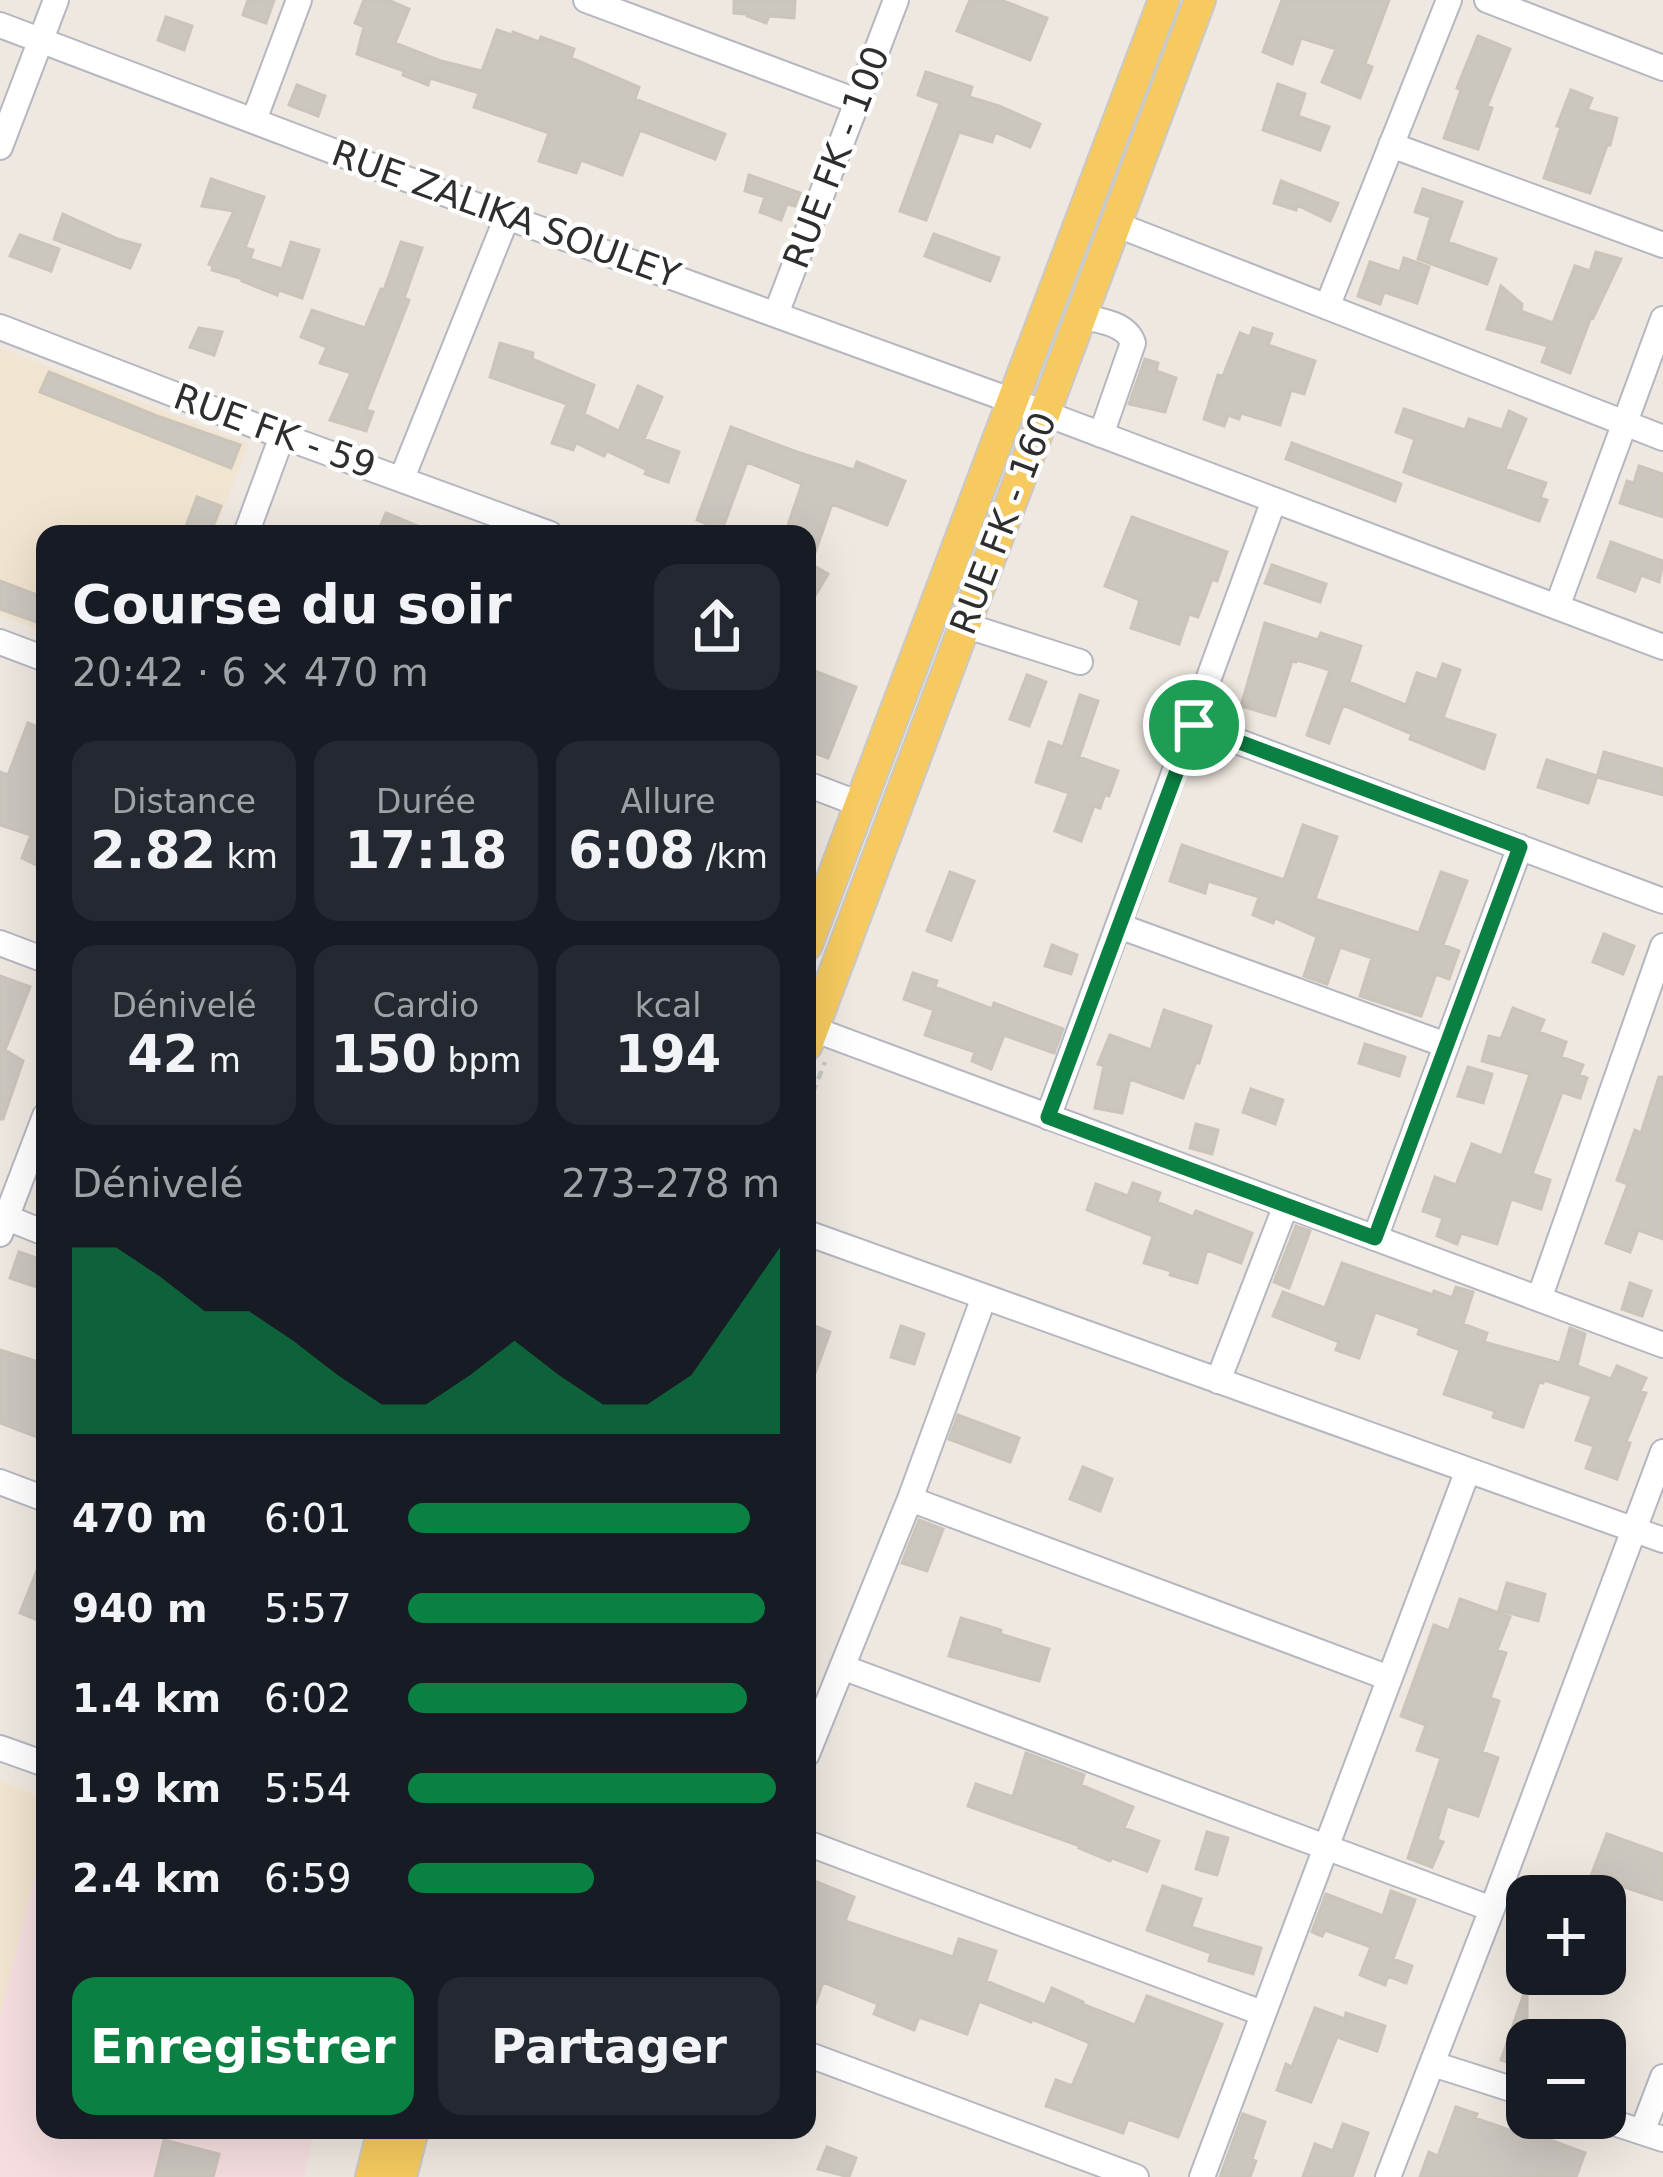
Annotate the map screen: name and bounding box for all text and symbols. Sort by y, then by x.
street label: RUE FK - 100 [775,40,897,274]
street label: RUE ZALIKA SOULEY [327,132,686,296]
street label: RUE FK - 59 [169,376,381,486]
street label: RUE FK - 160 [942,406,1064,640]
button: share [654,564,780,690]
text: Course du soir [72,573,512,636]
text: 20:42 · 6 × 470 m [72,650,429,695]
pin [1143,674,1245,776]
icon: arrive [1161,692,1227,758]
text: Distance [112,782,256,821]
text: Durée [376,782,476,821]
text: Allure [621,782,715,821]
text: 2.82 [90,821,216,880]
text: 17:18 [345,821,507,880]
text: 6:08 [568,821,695,880]
text: km [216,837,278,876]
text: /km [695,837,768,876]
text: Dénivelé [111,986,257,1025]
text: Cardio [373,986,479,1025]
text: kcal [635,986,701,1025]
text: 42 [127,1025,198,1084]
text: 150 [331,1025,437,1084]
text: 194 [615,1025,721,1084]
text: m [198,1041,241,1080]
text: bpm [437,1041,522,1080]
text: Dénivelé [72,1161,243,1206]
text: 273–278 m [561,1161,780,1206]
text: 470 m [72,1496,208,1541]
text: 6:01 [264,1496,352,1541]
text: 940 m [72,1586,208,1631]
text: 5:57 [264,1586,352,1631]
text: 1.4 km [72,1676,221,1721]
text: 6:02 [264,1676,352,1721]
text: 1.9 km [72,1766,221,1811]
text: 5:54 [264,1766,352,1811]
text: 2.4 km [72,1856,221,1901]
text: 6:59 [264,1856,352,1901]
map controls [1506,1875,1626,2139]
button: + [1506,1875,1626,1995]
button: Enregistrer [72,1977,414,2115]
button: Partager [438,1977,780,2115]
button: − [1506,2019,1626,2139]

